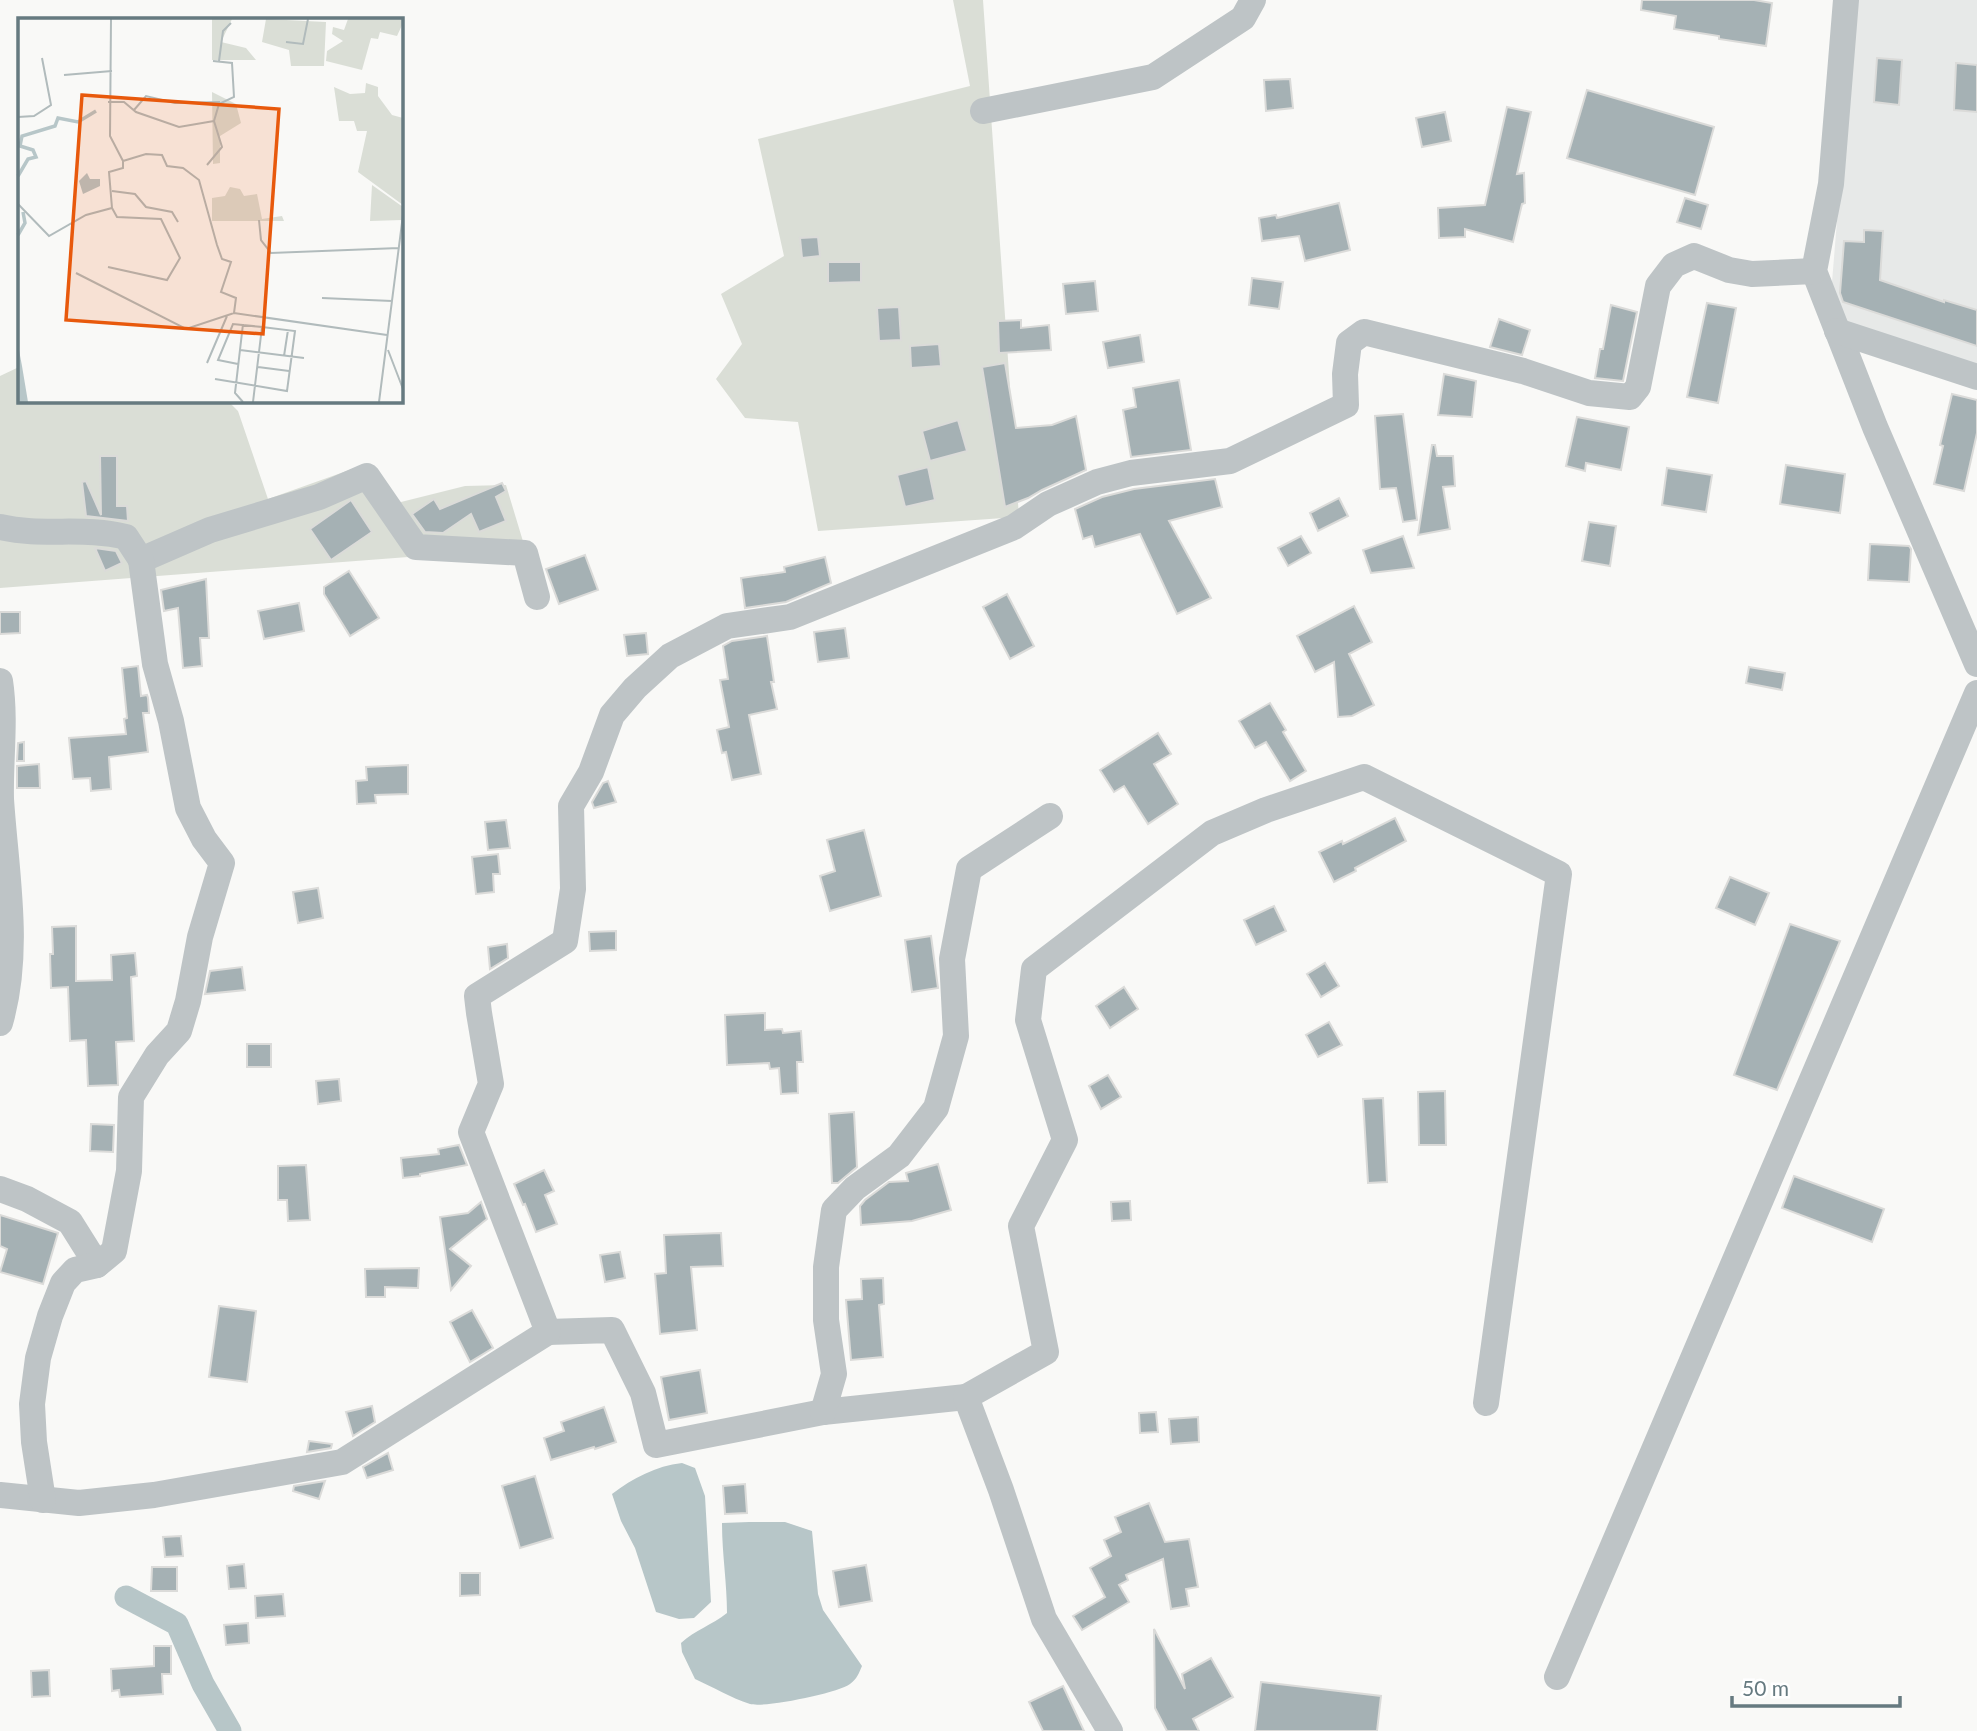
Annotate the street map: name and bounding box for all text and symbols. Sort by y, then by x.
inset map [18,18,402,402]
scale bar [1732,1664,1900,1708]
text: 50 m [1742,1675,1789,1700]

